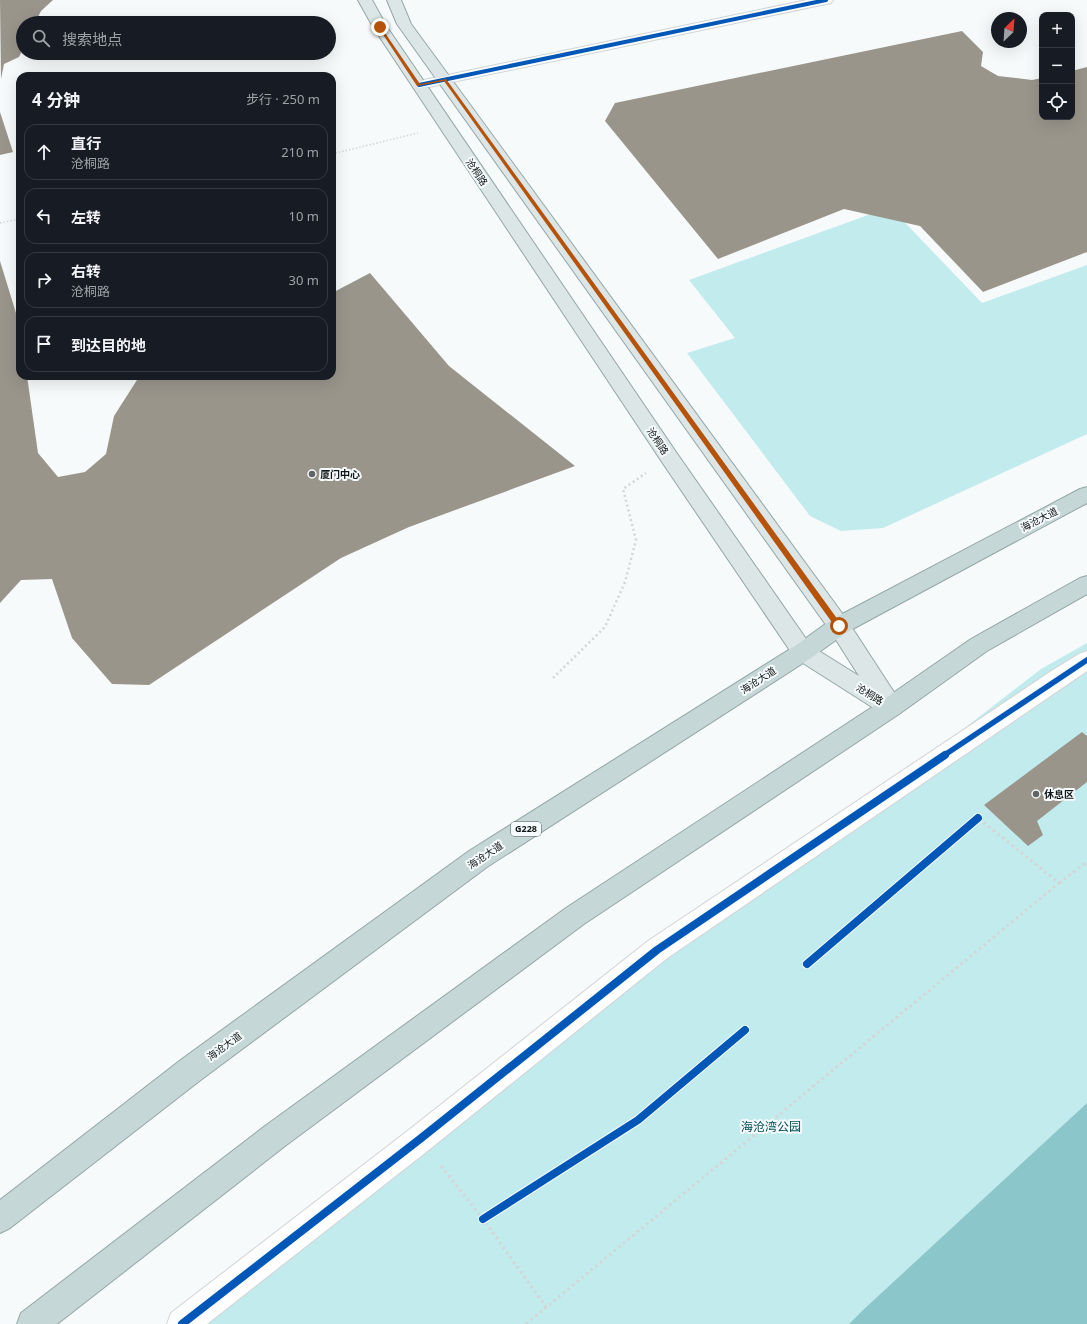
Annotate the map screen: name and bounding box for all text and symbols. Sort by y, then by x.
north arrow [991,12,1027,48]
map controls [1039,12,1075,120]
button: + [1039,12,1075,48]
search box [16,16,336,60]
route end [371,18,389,36]
icon: search [30,27,52,49]
text: 搜索地点 [62,29,122,49]
button: − [1039,48,1075,84]
button: locate [1039,84,1075,120]
text: 4 分钟 [32,88,80,111]
text: 步行 · 250 m [246,90,320,108]
text: 直行 [71,133,101,153]
icon: ahead [33,141,55,163]
text: 210 m [281,143,319,161]
text: 沧桐路 [71,154,110,172]
street label: 沧桐路 [463,156,491,188]
icon: left [33,205,55,227]
text: 左转 [71,207,101,227]
text: 10 m [289,207,319,225]
text: 右转 [71,261,101,281]
icon: right [33,269,55,291]
text: 30 m [289,271,319,289]
text: 沧桐路 [71,282,110,300]
icon: arrive [33,333,55,355]
text: 到达目的地 [71,335,146,355]
street label: 沧桐路 [644,425,672,457]
place label: 厦门中心 [320,467,360,481]
marker: 厦门中心 [307,469,317,479]
street label: 海沧大道 [1018,504,1060,534]
route start [830,617,848,635]
street label: 海沧大道 [737,663,779,697]
street label: 沧桐路 [854,680,886,708]
place label: 休息区 [1044,787,1074,801]
marker: 休息区 [1031,789,1041,799]
road number: G228 [511,822,541,836]
street label: 海沧大道 [465,838,505,872]
street label: 海沧大道 [204,1029,244,1063]
park label: 海沧湾公园 [741,1118,801,1135]

